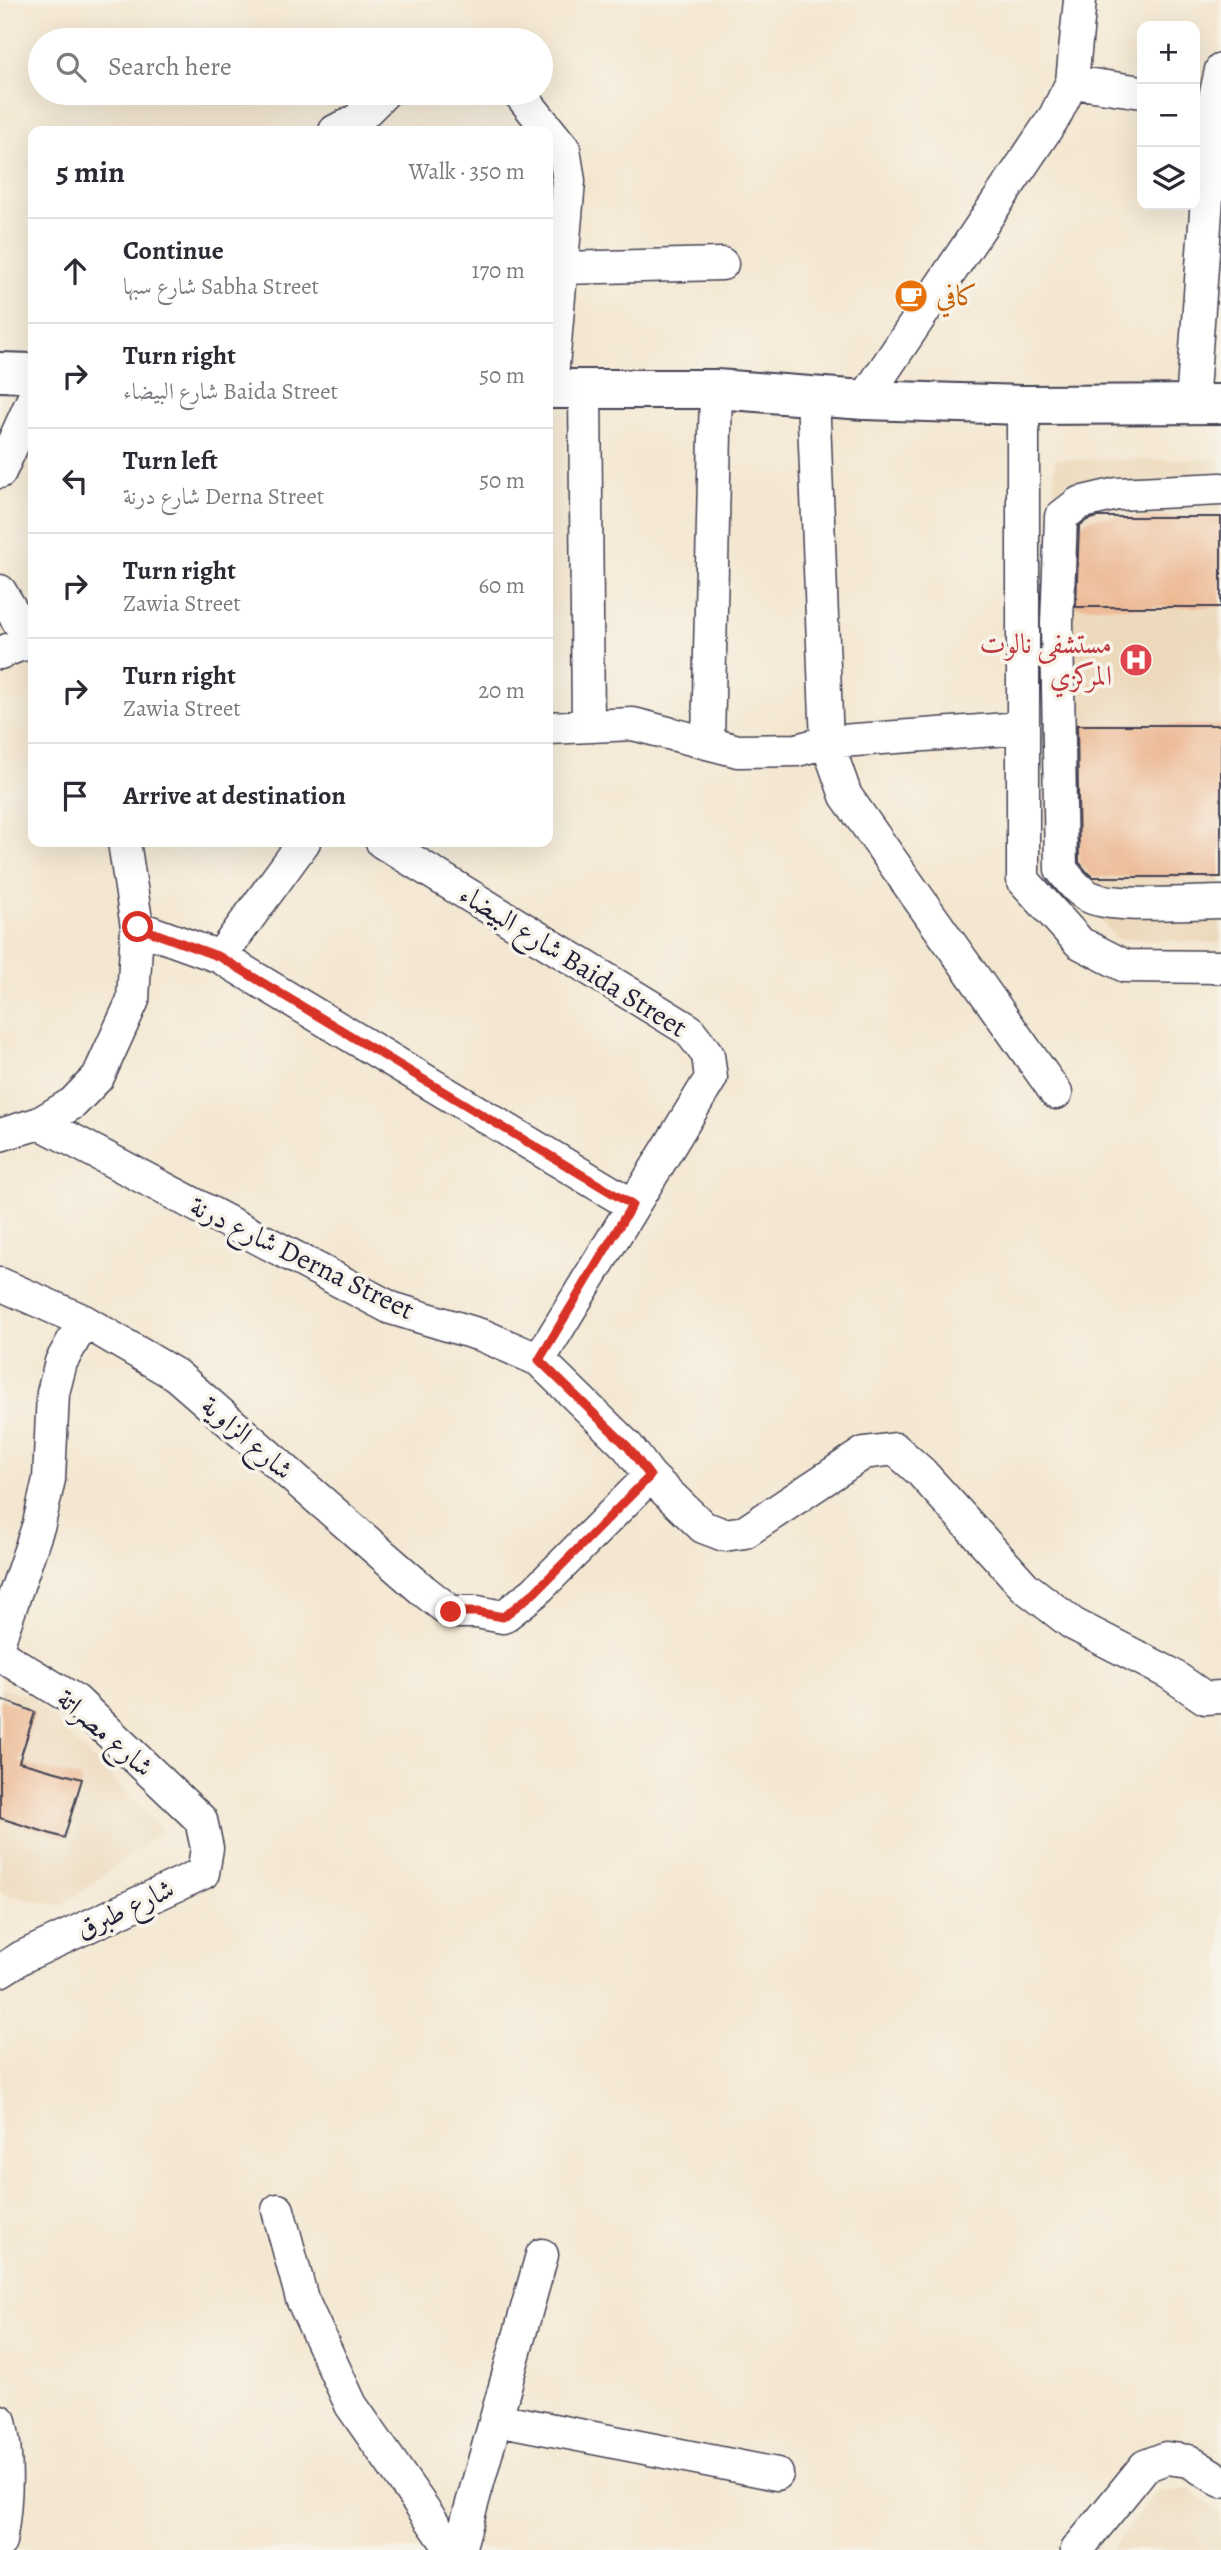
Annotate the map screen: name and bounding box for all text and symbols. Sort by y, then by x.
map controls [1137,21,1200,210]
button: + [1137,21,1200,84]
search box [28,28,553,105]
icon: search [52,48,90,86]
text: Search here [108,49,232,84]
button: − [1137,84,1200,147]
button: layers [1137,147,1200,210]
text: 5 min [56,152,125,192]
text: Walk · 350 m [409,156,525,187]
text: Continue [123,233,224,268]
icon: ahead [56,252,94,290]
text: 170 m [472,255,525,286]
text: شارع سبها Sabha Street [123,271,319,302]
cafe icon: كافي [892,277,930,315]
place label: كافي [936,277,978,318]
text: Turn right [123,338,236,373]
icon: right [56,357,94,395]
text: 50 m [479,360,525,391]
text: شارع البيضاء Baida Street [123,376,338,407]
text: Turn left [123,443,218,478]
icon: left [56,462,94,500]
text: 50 m [479,465,525,496]
text: شارع درنة Derna Street [123,481,324,512]
text: Turn right [123,553,236,588]
icon: right [56,567,94,605]
text: 60 m [478,570,525,601]
text: Zawia Street [123,588,241,619]
place label: مستشفى نالوت المركزي [979,625,1112,698]
hospital icon: مستشفى نالوت المركزي [1117,641,1155,679]
text: Turn right [123,658,236,693]
icon: right [56,672,94,710]
text: 20 m [478,675,525,706]
text: Zawia Street [123,693,241,724]
icon: arrive [56,777,94,815]
text: Arrive at destination [123,778,346,813]
street label: شارع البيضاء Baida Street [450,876,694,1050]
route start [122,911,153,942]
street label: شارع درنة Derna Street [182,1187,421,1332]
street label: شارع الزاوية [190,1387,301,1492]
route end [435,1596,466,1627]
street label: شارع مصراتة [46,1680,162,1789]
street label: شارع طبرق [70,1870,182,1952]

